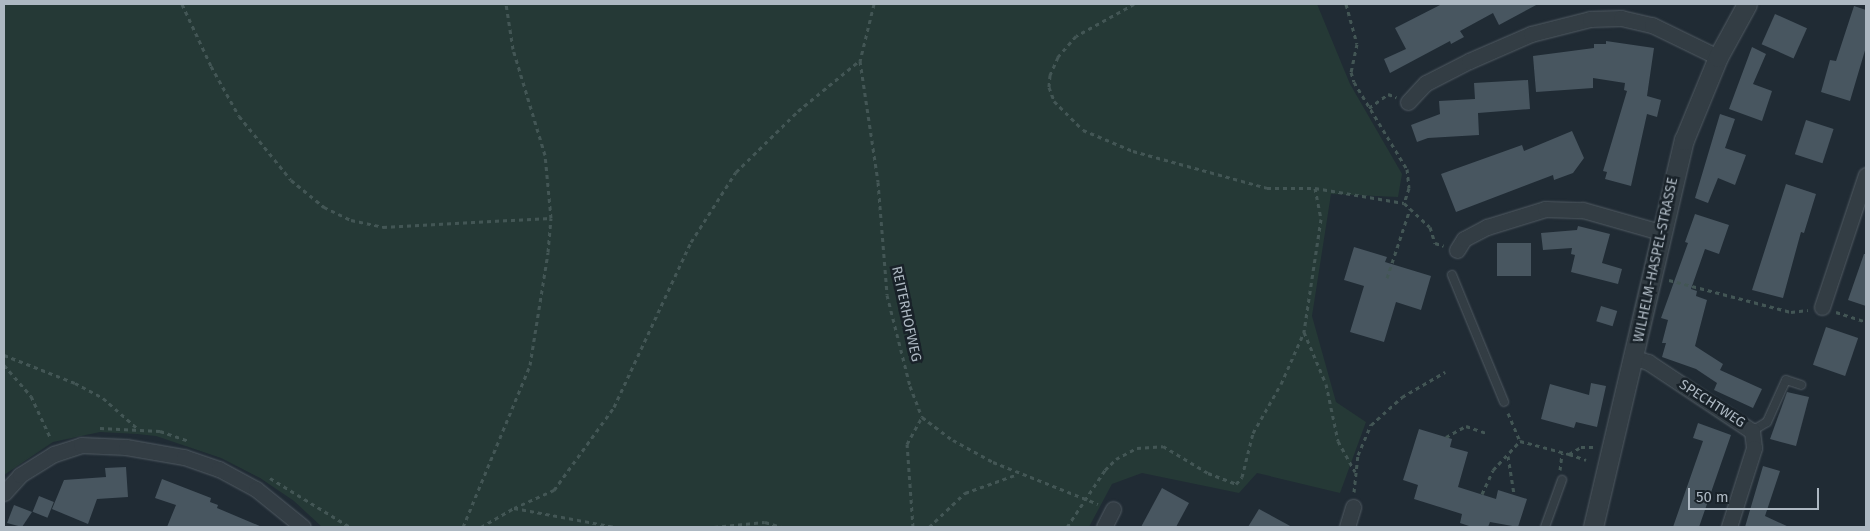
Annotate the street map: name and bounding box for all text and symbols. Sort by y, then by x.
street label: WILHELM-HASPEL-STRASSE [1630,176,1682,344]
street label: REITERHOFWEG [888,265,924,363]
street label: SPECHTWEG [1676,376,1748,432]
scale bar [1690,478,1821,510]
text: 50 m [1696,488,1729,506]

